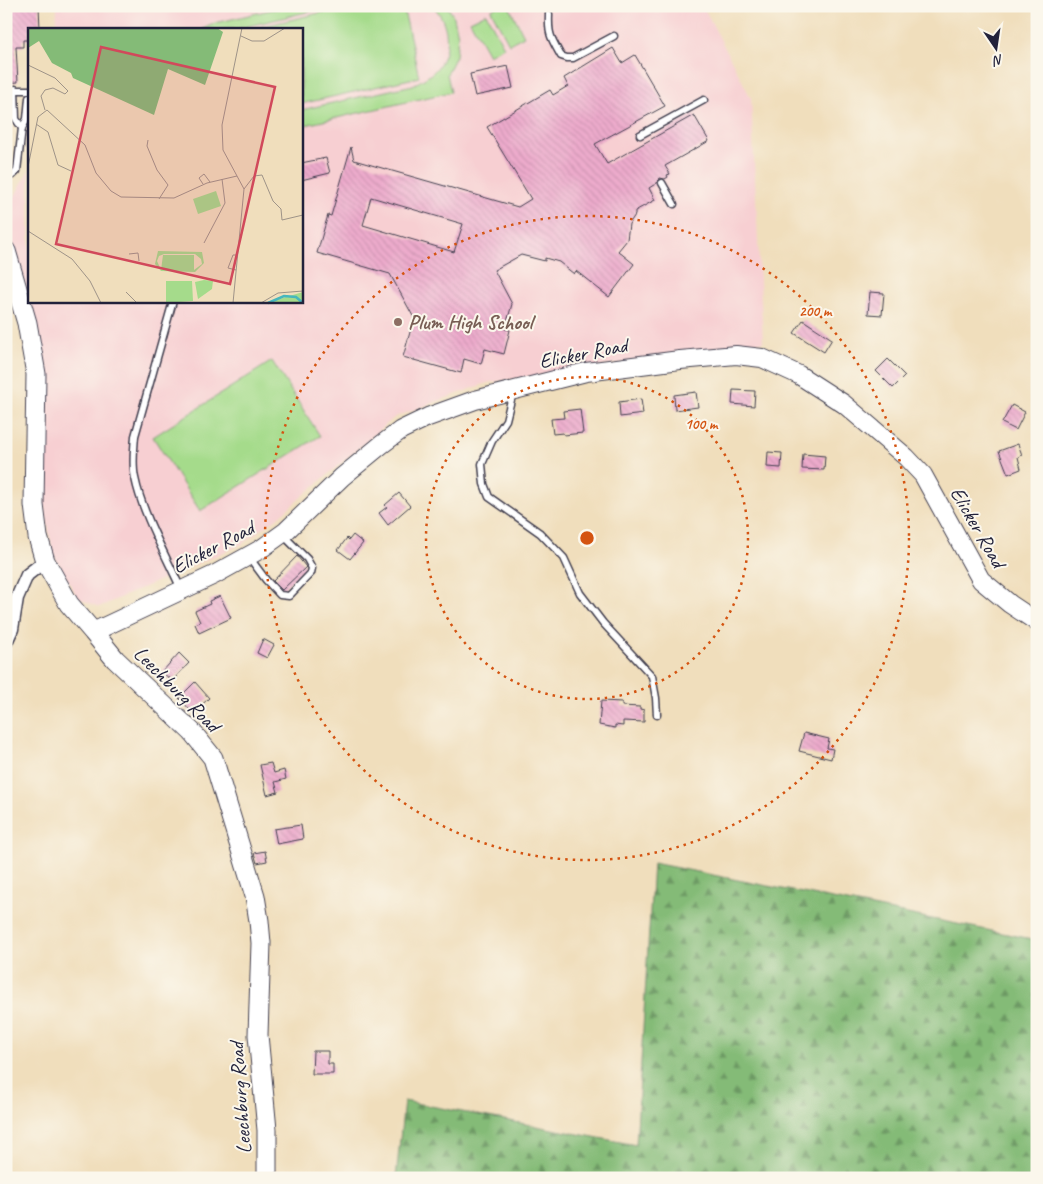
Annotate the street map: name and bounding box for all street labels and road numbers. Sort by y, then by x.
street label: Elicker Road [537,331,633,374]
street label: Elicker Road [944,482,1013,575]
street label: Elicker Road [168,513,262,579]
street label: Leechburg Road [128,640,228,740]
street label: Leechburg Road [223,1039,257,1155]

